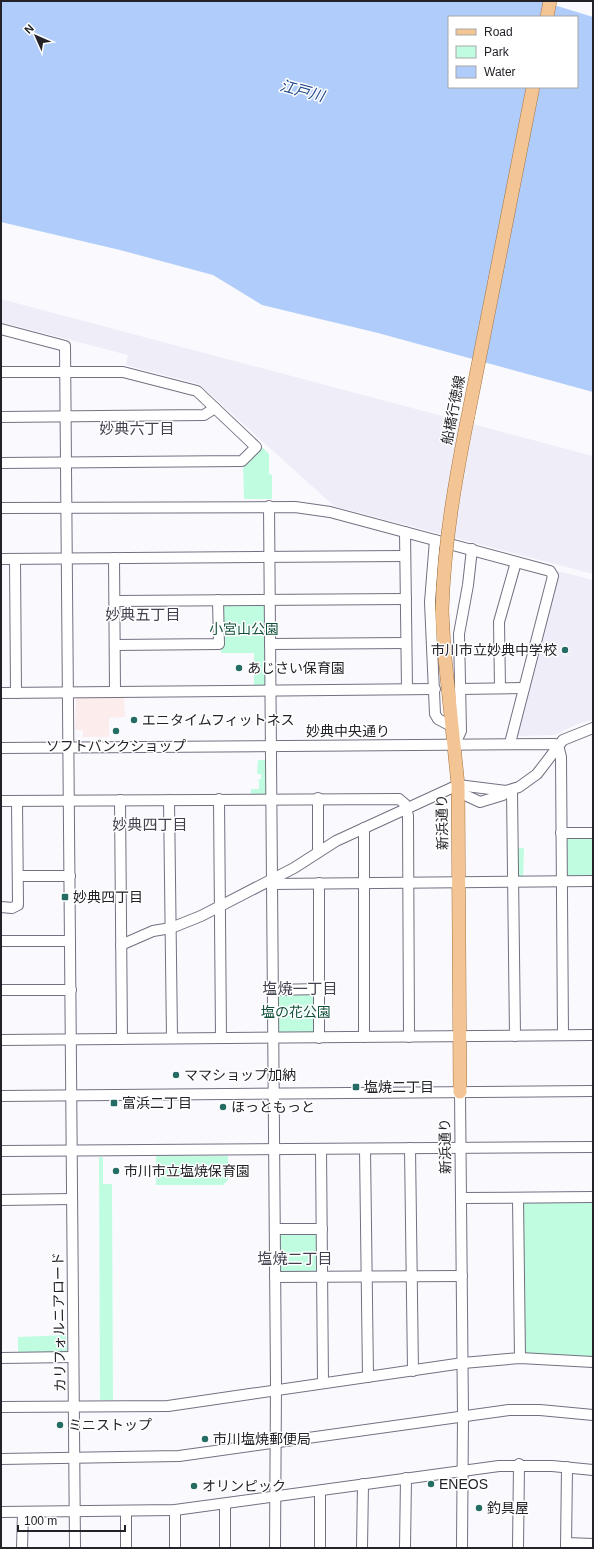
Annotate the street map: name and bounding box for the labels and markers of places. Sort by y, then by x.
place label: 市川市立妙典中学校 [431,642,557,658]
marker: 市川市立妙典中学校 [560,645,570,655]
place label: あじさい保育園 [247,660,345,676]
marker: あじさい保育園 [234,663,244,673]
place label: エニタイムフィットネス [142,712,295,728]
marker: エニタイムフィットネス [129,715,139,725]
marker: ソフトバンクショップ [111,726,121,736]
place label: ソフトバンクショップ [46,738,186,754]
place label: 妙典四丁目 [73,889,143,905]
marker: 妙典四丁目 [60,892,70,902]
place label: ママショップ加納 [184,1067,296,1083]
marker: ママショップ加納 [171,1070,181,1080]
place label: 塩焼二丁目 [364,1079,434,1095]
marker: 塩焼二丁目 [351,1082,361,1092]
place label: 富浜二丁目 [122,1095,192,1111]
marker: 富浜二丁目 [109,1098,119,1108]
place label: ほっともっと [231,1099,315,1115]
marker: ほっともっと [218,1102,228,1112]
place label: 市川市立塩焼保育園 [124,1163,250,1179]
marker: 市川市立塩焼保育園 [111,1166,121,1176]
place label: ミニストップ [68,1417,152,1433]
marker: ミニストップ [55,1420,65,1430]
place label: 市川塩焼郵便局 [213,1431,311,1447]
marker: 市川塩焼郵便局 [200,1434,210,1444]
place label: ENEOS [439,1476,488,1492]
place label: オリンピック [202,1478,286,1494]
marker: ENEOS [426,1479,436,1489]
marker: オリンピック [189,1481,199,1491]
place label: 釣具屋 [487,1500,529,1516]
marker: 釣具屋 [474,1503,484,1513]

